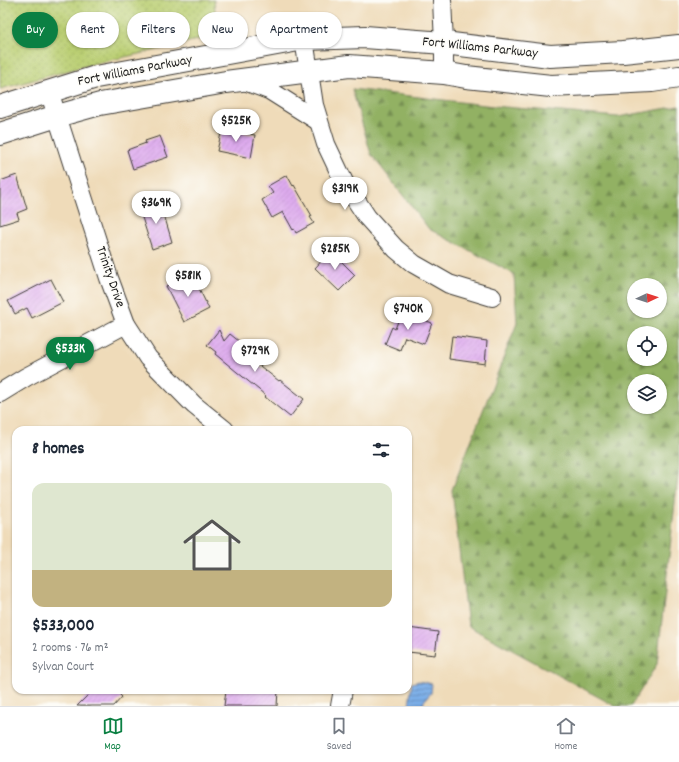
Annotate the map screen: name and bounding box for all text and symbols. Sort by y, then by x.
chip: Buy [12,12,58,48]
chip: Rent [66,12,119,48]
chip: Filters [127,12,190,48]
chip: New [198,12,248,48]
chip: Apartment [256,12,342,48]
street label: Fort Williams Parkway [421,32,539,64]
street label: Fort Williams Parkway [76,50,194,92]
pin: $525K [208,109,264,143]
text: $525K [221,112,251,131]
pin: $319K [317,177,373,211]
text: $319K [331,180,359,199]
pin: $369K [128,191,184,225]
text: $369K [141,194,171,213]
pin: $285K [307,237,363,271]
text: $285K [320,240,350,259]
street label: Trinity Drive [90,244,130,310]
pin: $581K [160,264,216,298]
text: $581K [175,267,201,286]
north arrow [627,278,667,318]
map controls [627,278,667,414]
pin: $740K [380,297,436,331]
text: $740K [393,300,423,319]
button: locate [627,326,667,366]
pin: $533K [42,337,98,371]
pin: $729K [227,339,283,373]
text: $533K [55,340,85,359]
text: $729K [240,342,270,361]
button: layers [627,374,667,414]
text: 8 homes [32,438,84,462]
icon: filters [370,439,392,461]
icon: home [176,509,248,581]
text: $533,000 [32,615,95,639]
text: 2 rooms · 76 m² [32,639,108,658]
text: Sylvan Court [32,658,94,677]
tab: Map [102,715,124,755]
tab: Saved [327,715,351,755]
tab: Home [554,715,577,755]

